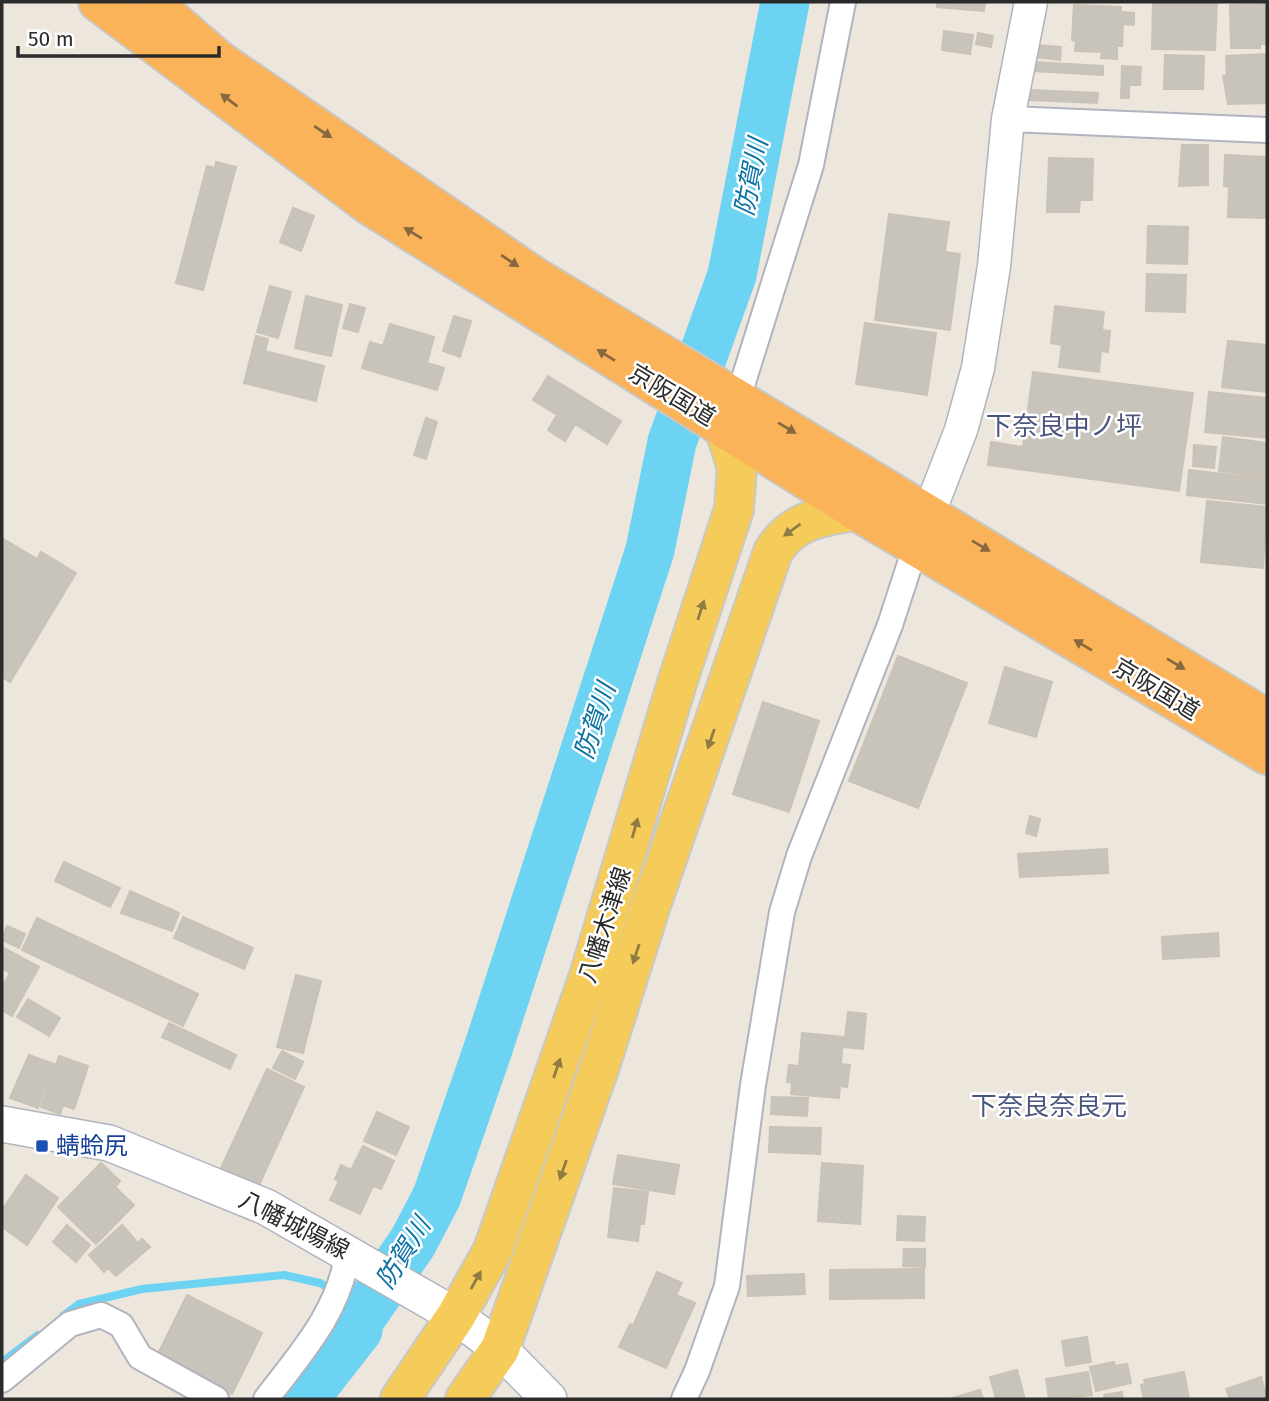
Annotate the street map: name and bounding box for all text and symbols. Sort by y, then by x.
scale bar [18,14,219,58]
text: 50 m [28,26,74,52]
one-way arrow [220,94,238,108]
one-way arrow [314,125,332,139]
water label: 防賀川 [729,133,775,218]
one-way arrow [404,227,423,240]
one-way arrow [501,254,519,268]
one-way arrow [596,349,615,362]
street label: 京阪国道 [624,358,720,432]
district label: 下奈良中ノ坪 [986,411,1142,442]
one-way arrow [777,422,796,435]
one-way arrow [783,523,801,537]
one-way arrow [972,540,991,553]
one-way arrow [696,600,707,621]
one-way arrow [1073,638,1092,651]
street label: 京阪国道 [1108,652,1204,726]
one-way arrow [1167,657,1186,670]
water label: 防賀川 [569,676,623,763]
one-way arrow [705,729,716,750]
one-way arrow [630,817,640,838]
street label: 八幡木津線 [573,864,637,986]
one-way arrow [630,944,641,965]
one-way arrow [552,1057,563,1078]
district label: 下奈良奈良元 [971,1091,1127,1122]
place label: 蜻蛉尻 [56,1132,128,1160]
marker: 蜻蛉尻 [34,1138,50,1154]
one-way arrow [557,1159,568,1180]
street label: 八幡城陽線 [234,1185,354,1265]
water label: 防賀川 [370,1209,439,1295]
one-way arrow [470,1270,482,1290]

